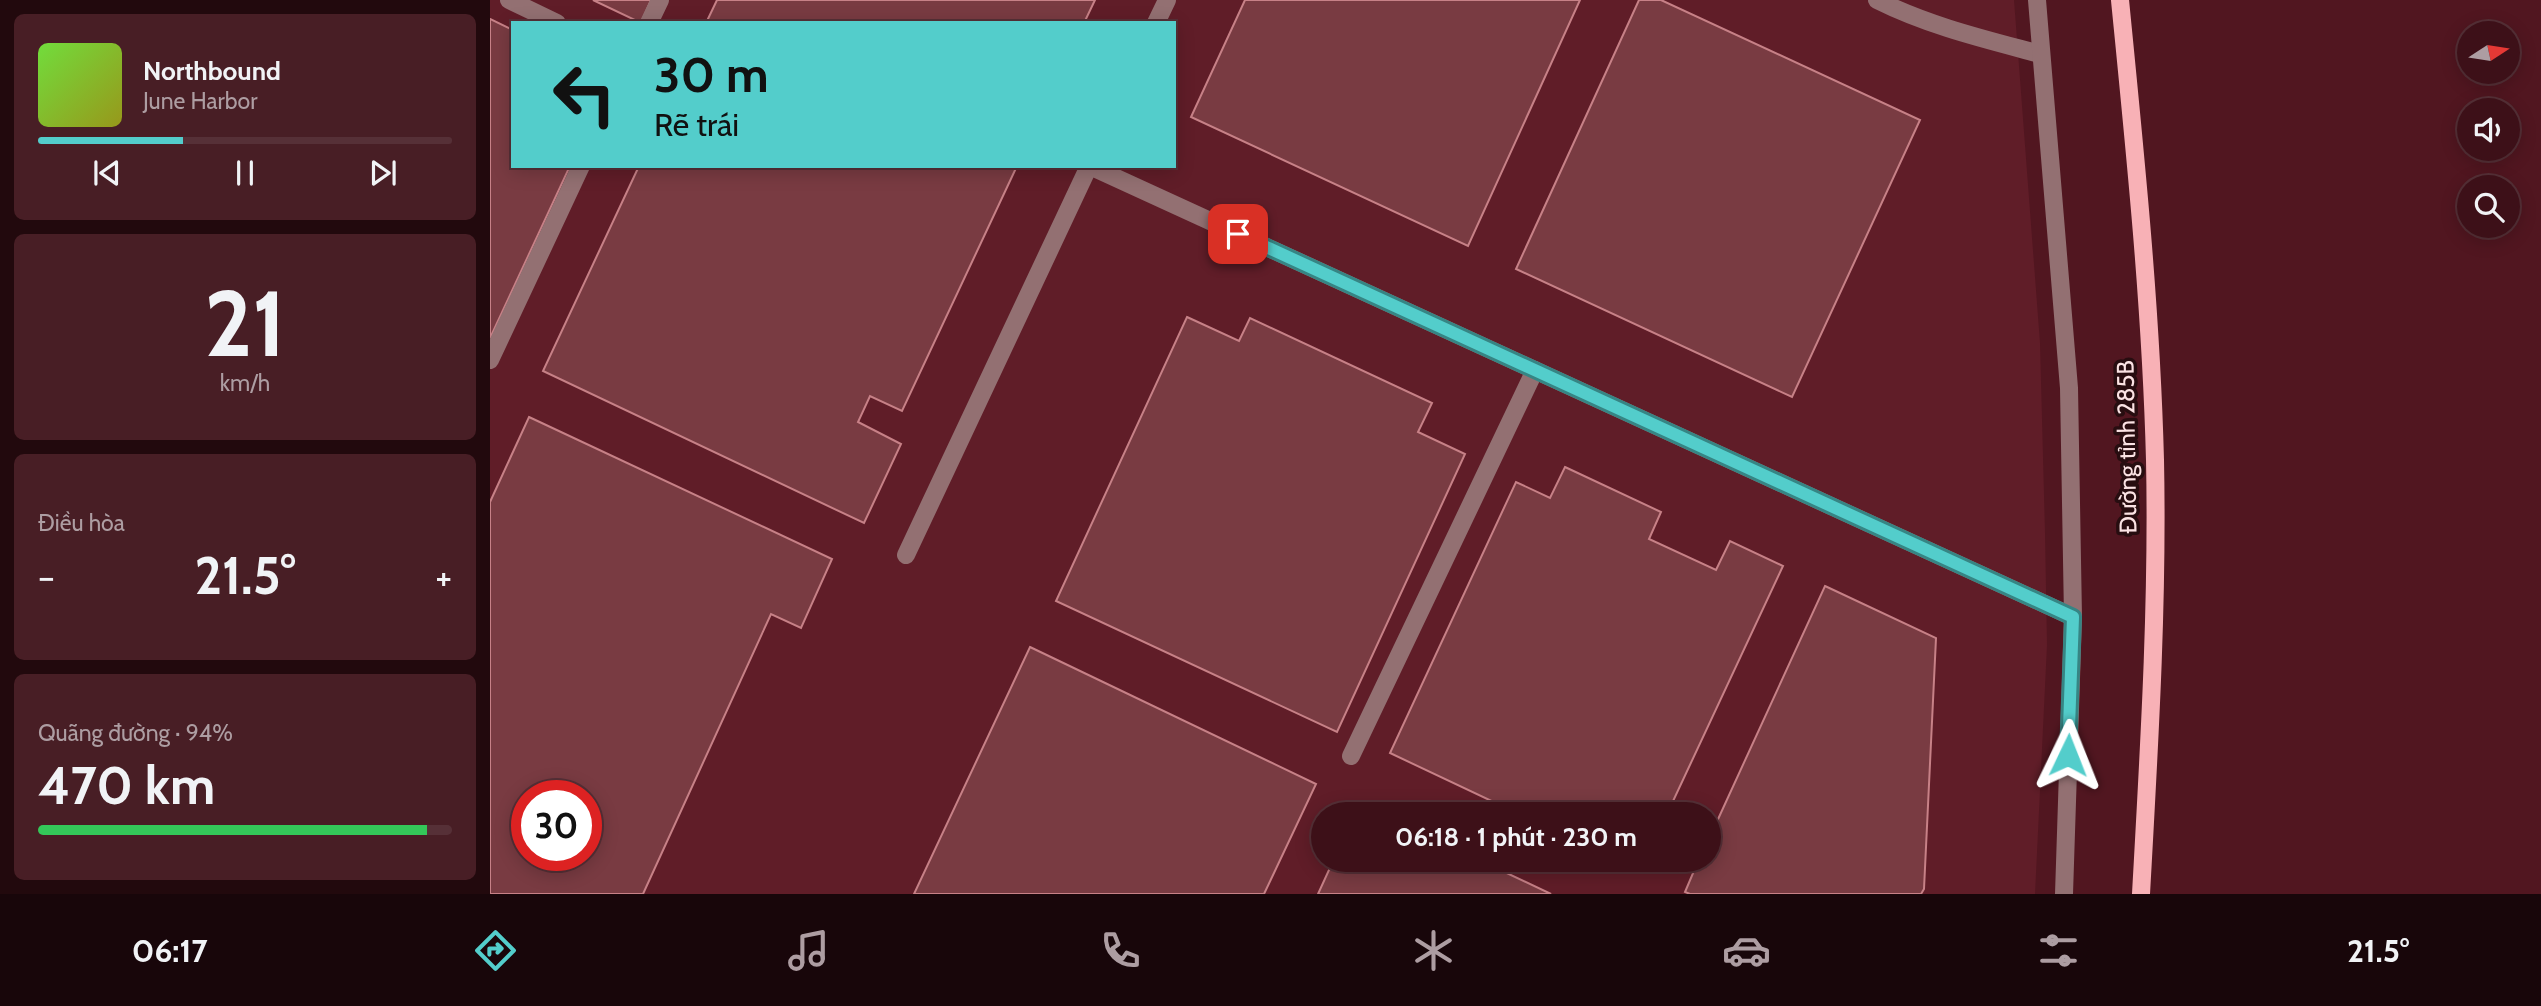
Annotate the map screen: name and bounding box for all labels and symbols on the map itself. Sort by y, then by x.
north arrow [2457,21,2520,84]
pin [1208,204,1268,264]
street label: Đường tỉnh 285B [2110,360,2143,534]
position arrow [2031,718,2105,792]
speed limit sign: 30 [511,780,602,871]

